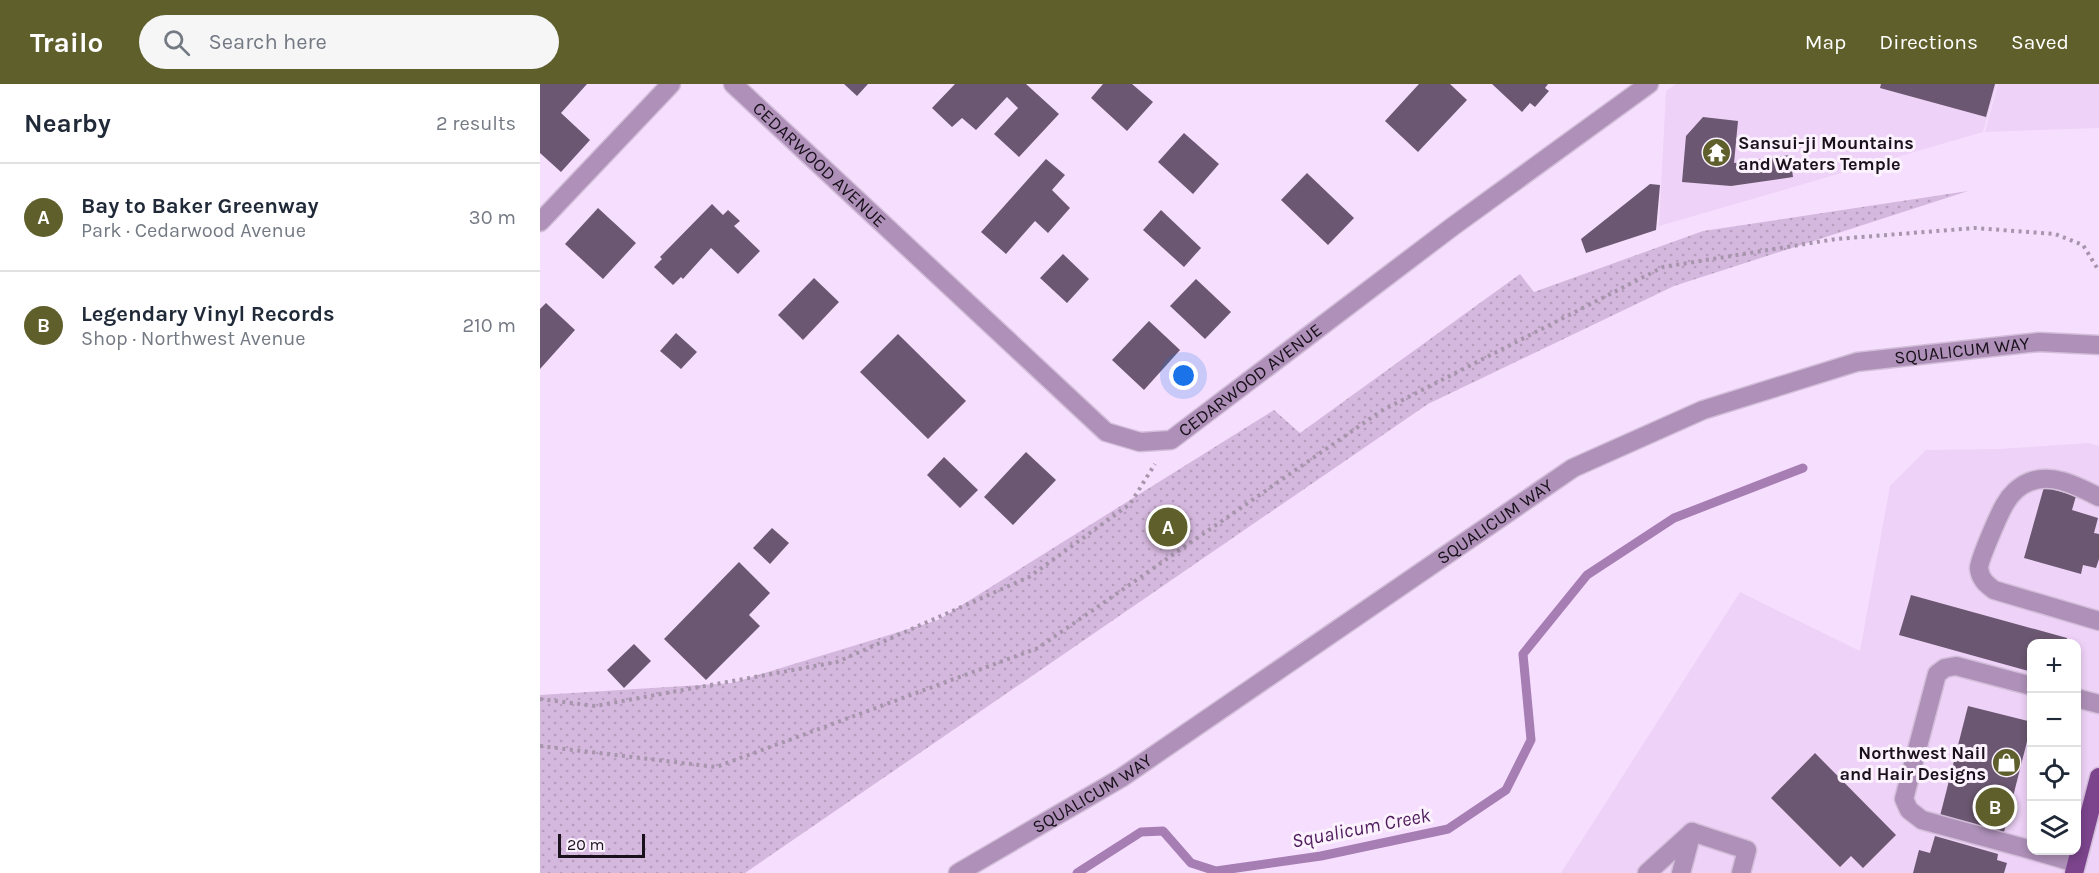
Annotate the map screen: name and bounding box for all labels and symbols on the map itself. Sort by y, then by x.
street label: CEDARWOOD AVENUE [748,97,890,232]
place label: Sansui-ji Mountains and Waters Temple [1738,132,1914,175]
temple icon: Sansui-ji Mountains and Waters Temple [1701,137,1733,169]
street label: CEDARWOOD AVENUE [1174,319,1326,441]
street label: SQUALICUM WAY [1893,332,2031,369]
your location [1169,361,1198,390]
street label: SQUALICUM WAY [1433,474,1557,569]
pin: A [1148,504,1188,550]
place label: Northwest Nail and Hair Designs [1839,742,1986,785]
shop icon: Northwest Nail and Hair Designs [1991,747,2023,779]
street label: SQUALICUM WAY [1029,749,1156,838]
pin: B [1976,784,2014,830]
water label: Squalicum Creek [1290,803,1433,853]
scale bar [558,831,645,858]

